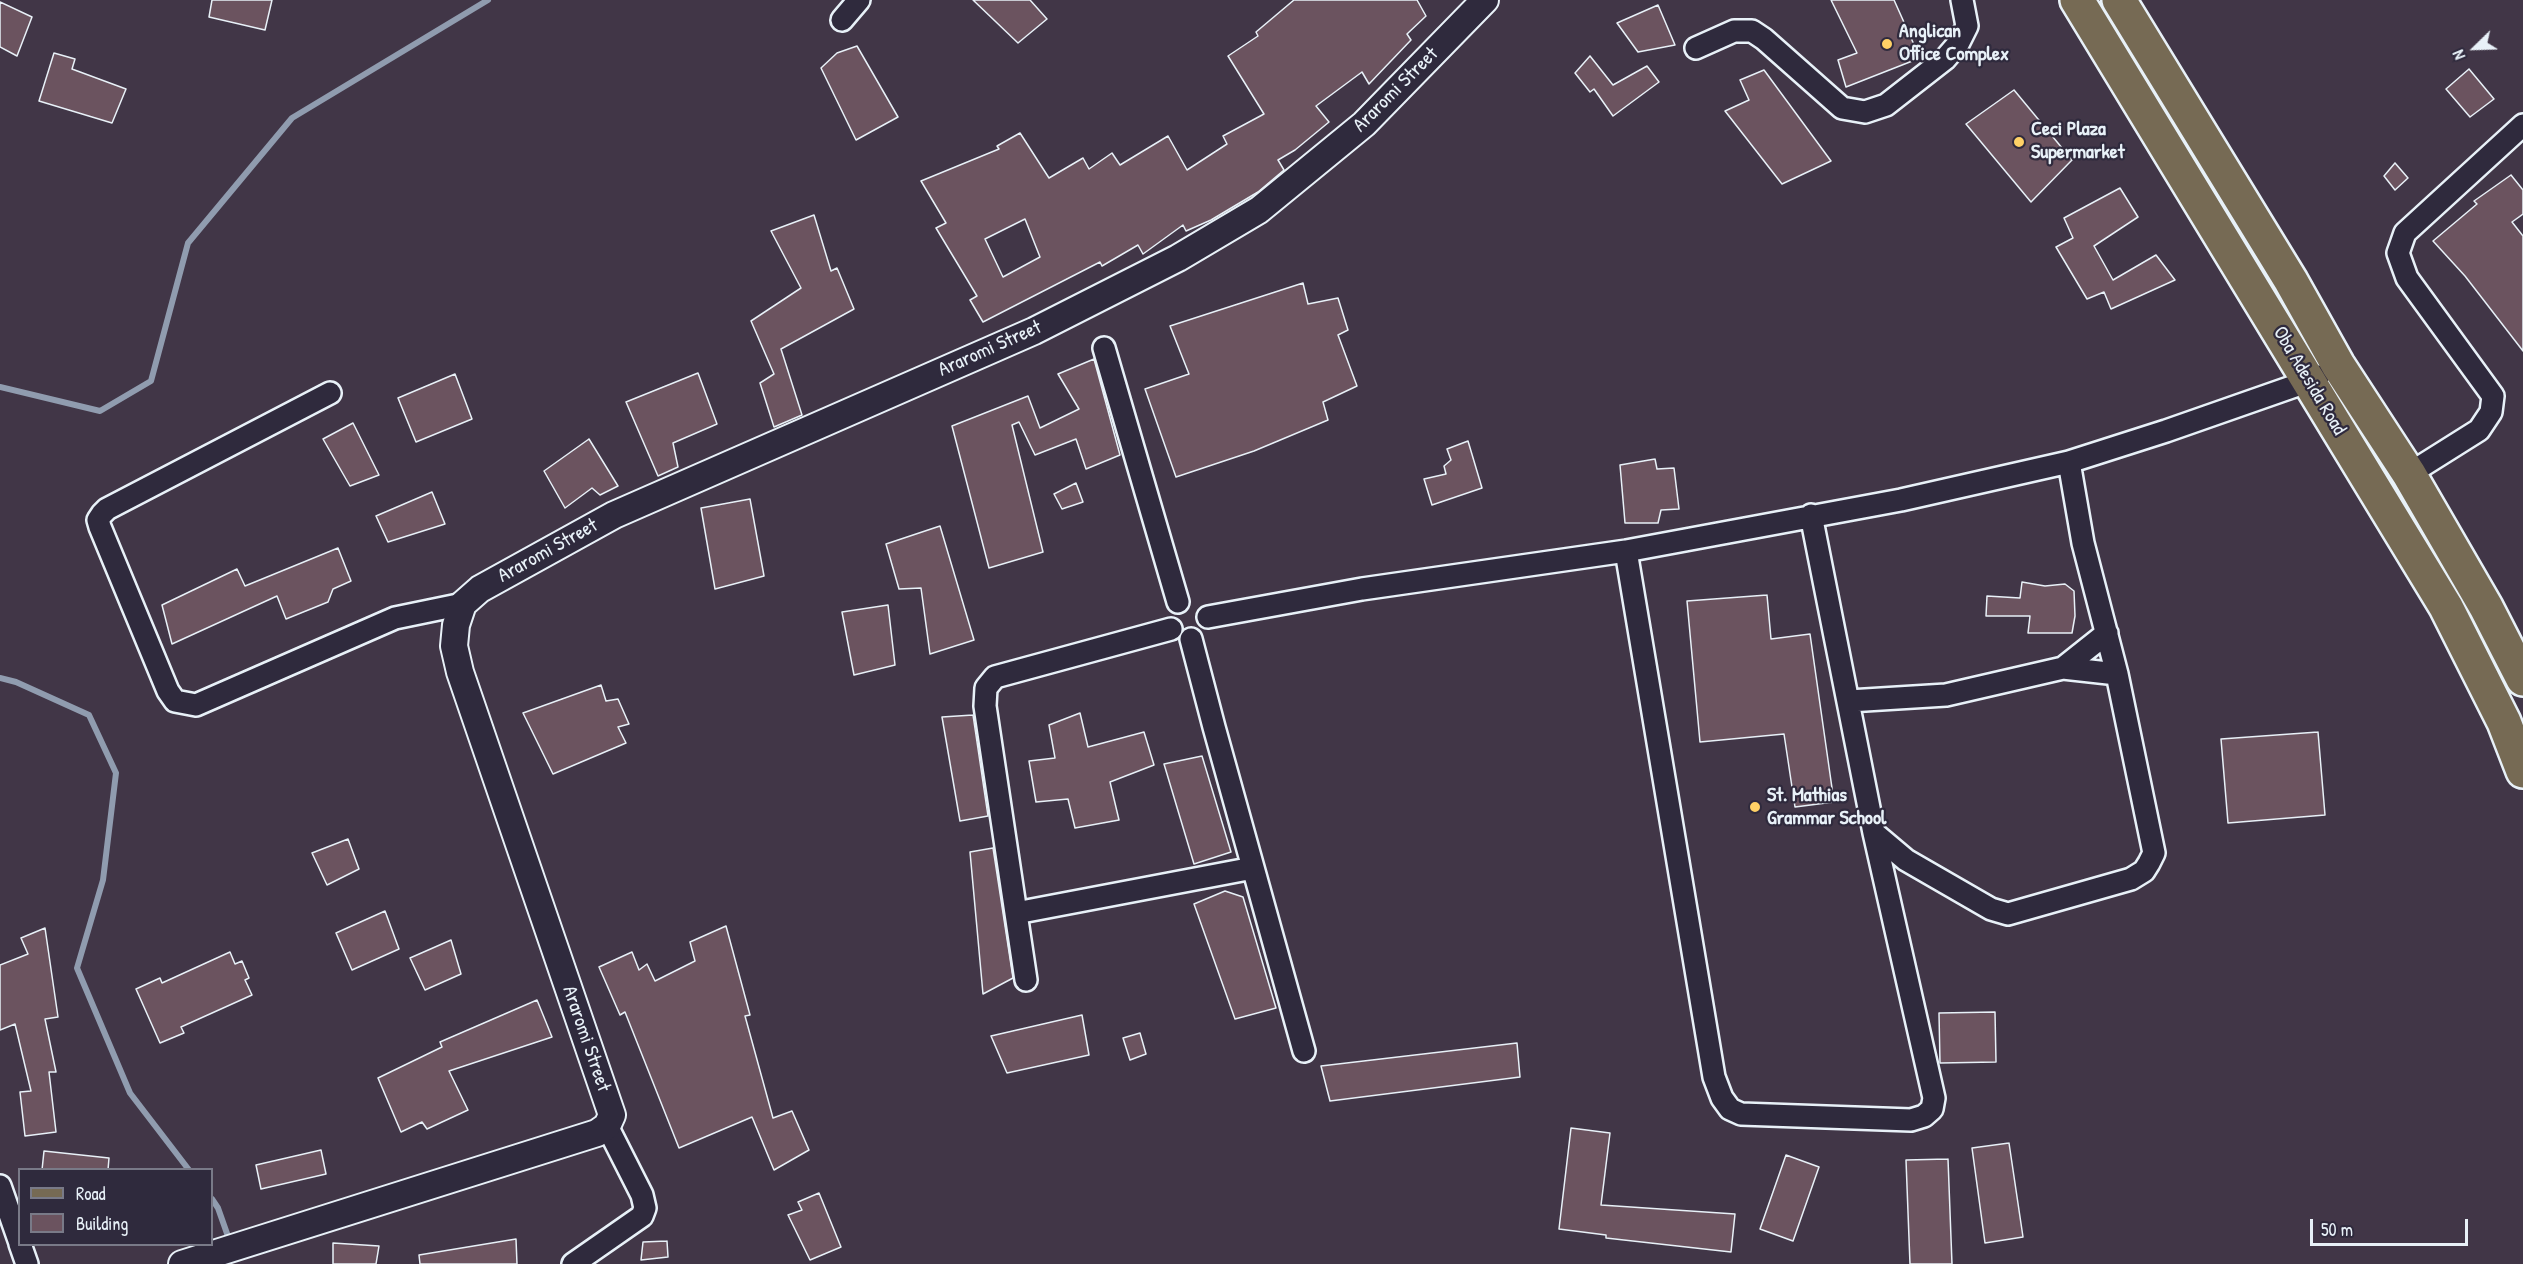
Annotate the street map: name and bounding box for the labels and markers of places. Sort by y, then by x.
place label: Anglican Office Complex [1899,20,2009,67]
marker: Anglican Office Complex [1880,37,1894,51]
place label: Ceci Plaza Supermarket [2031,118,2125,165]
marker: Ceci Plaza Supermarket [2012,135,2026,149]
place label: St. Mathias Grammar School [1767,784,1886,831]
marker: St. Mathias Grammar School [1748,800,1762,814]

